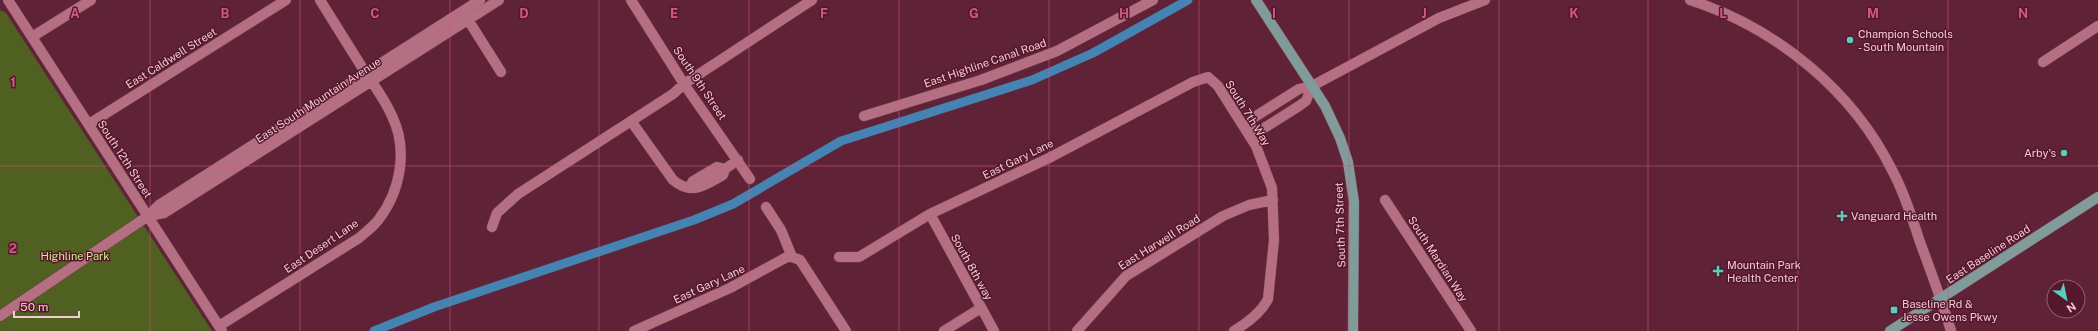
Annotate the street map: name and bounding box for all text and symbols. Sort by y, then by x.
text: A [70,6,80,21]
text: B [221,6,230,21]
text: C [370,6,380,21]
text: D [519,6,529,21]
text: E [670,6,678,21]
text: F [820,6,828,21]
text: G [969,6,979,21]
text: H [1119,6,1129,21]
text: I [1272,6,1276,21]
text: J [1421,6,1427,21]
text: K [1569,6,1579,21]
text: L [1719,6,1727,21]
text: M [1867,6,1879,21]
text: N [2018,6,2028,21]
street label: East Caldwell Street [124,25,218,91]
place label: Champion Schools - South Mountain [1858,28,1953,53]
marker: Champion Schools - South Mountain [1845,35,1855,45]
street label: East Highline Canal Road [922,36,1048,90]
street label: South 9th Street [671,44,729,122]
street label: East South Mountain Avenue [253,55,383,145]
text: 1 [10,75,16,90]
street label: South 7th Way [1223,78,1273,148]
street label: South 12th Street [96,118,154,200]
street label: East Gary Lane [981,137,1055,181]
place label: Arby's [2024,147,2056,159]
marker: Arby's [2059,148,2069,158]
street label: South 7th Street [1333,182,1347,268]
marker: Vanguard Health [1836,210,1848,222]
place label: Vanguard Health [1851,210,1937,222]
street label: East Harwell Road [1116,212,1202,272]
street label: South Mardian Way [1406,214,1470,304]
street label: East Desert Lane [282,217,360,275]
street label: East Baseline Road [1944,222,2032,286]
street label: South 8th way [949,232,995,302]
text: 2 [9,241,17,256]
park label: Highline Park [40,250,110,262]
place label: Mountain Park Health Center [1727,259,1801,284]
street label: East Gary Lane [672,262,746,306]
marker: Mountain Park Health Center [1712,265,1724,277]
north arrow [2046,279,2086,319]
scale bar [14,293,79,319]
place label: Baseline Rd & Jesse Owens Pkwy [1902,298,1998,323]
text: 50 m [20,300,48,314]
text: N [2065,300,2078,315]
marker: Baseline Rd & Jesse Owens Pkwy [1889,305,1899,315]

